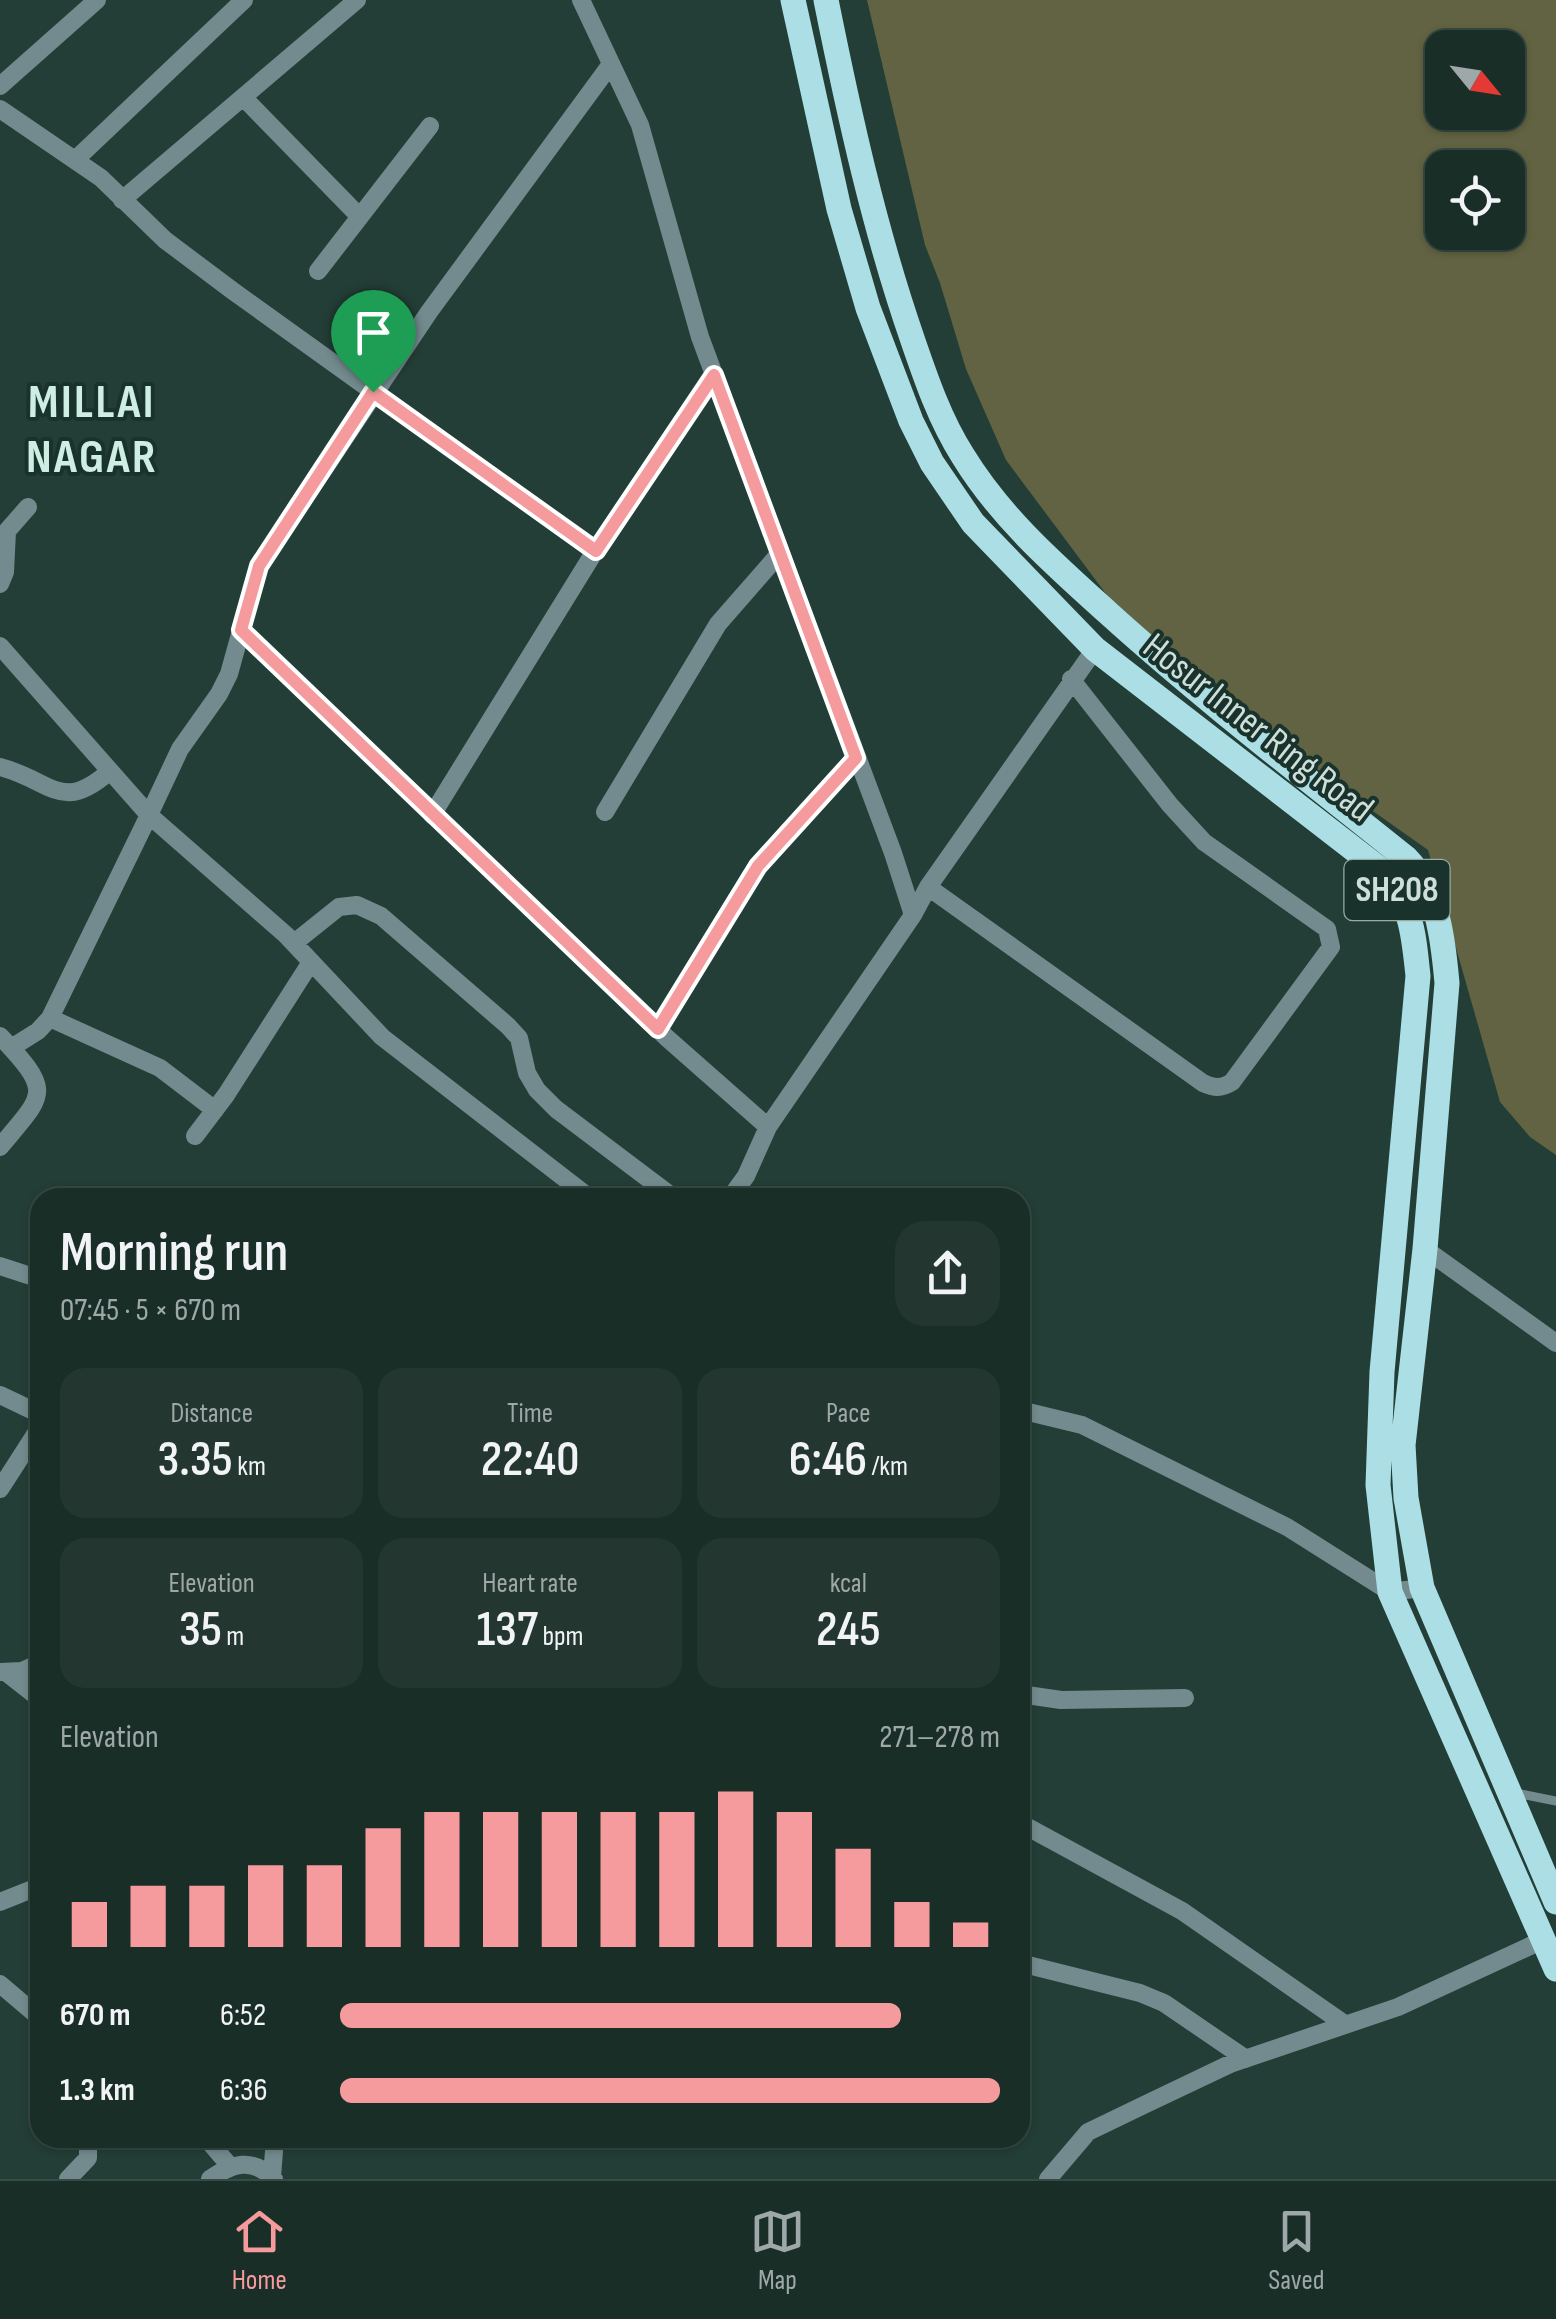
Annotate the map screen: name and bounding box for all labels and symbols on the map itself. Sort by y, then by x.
north arrow [1425,30,1525,130]
pin [331,290,416,393]
district label: MILLAI NAGAR [26,374,158,486]
street label: Hosur Inner Ring Road [1134,624,1382,832]
road number: SH208 [1344,860,1450,920]

